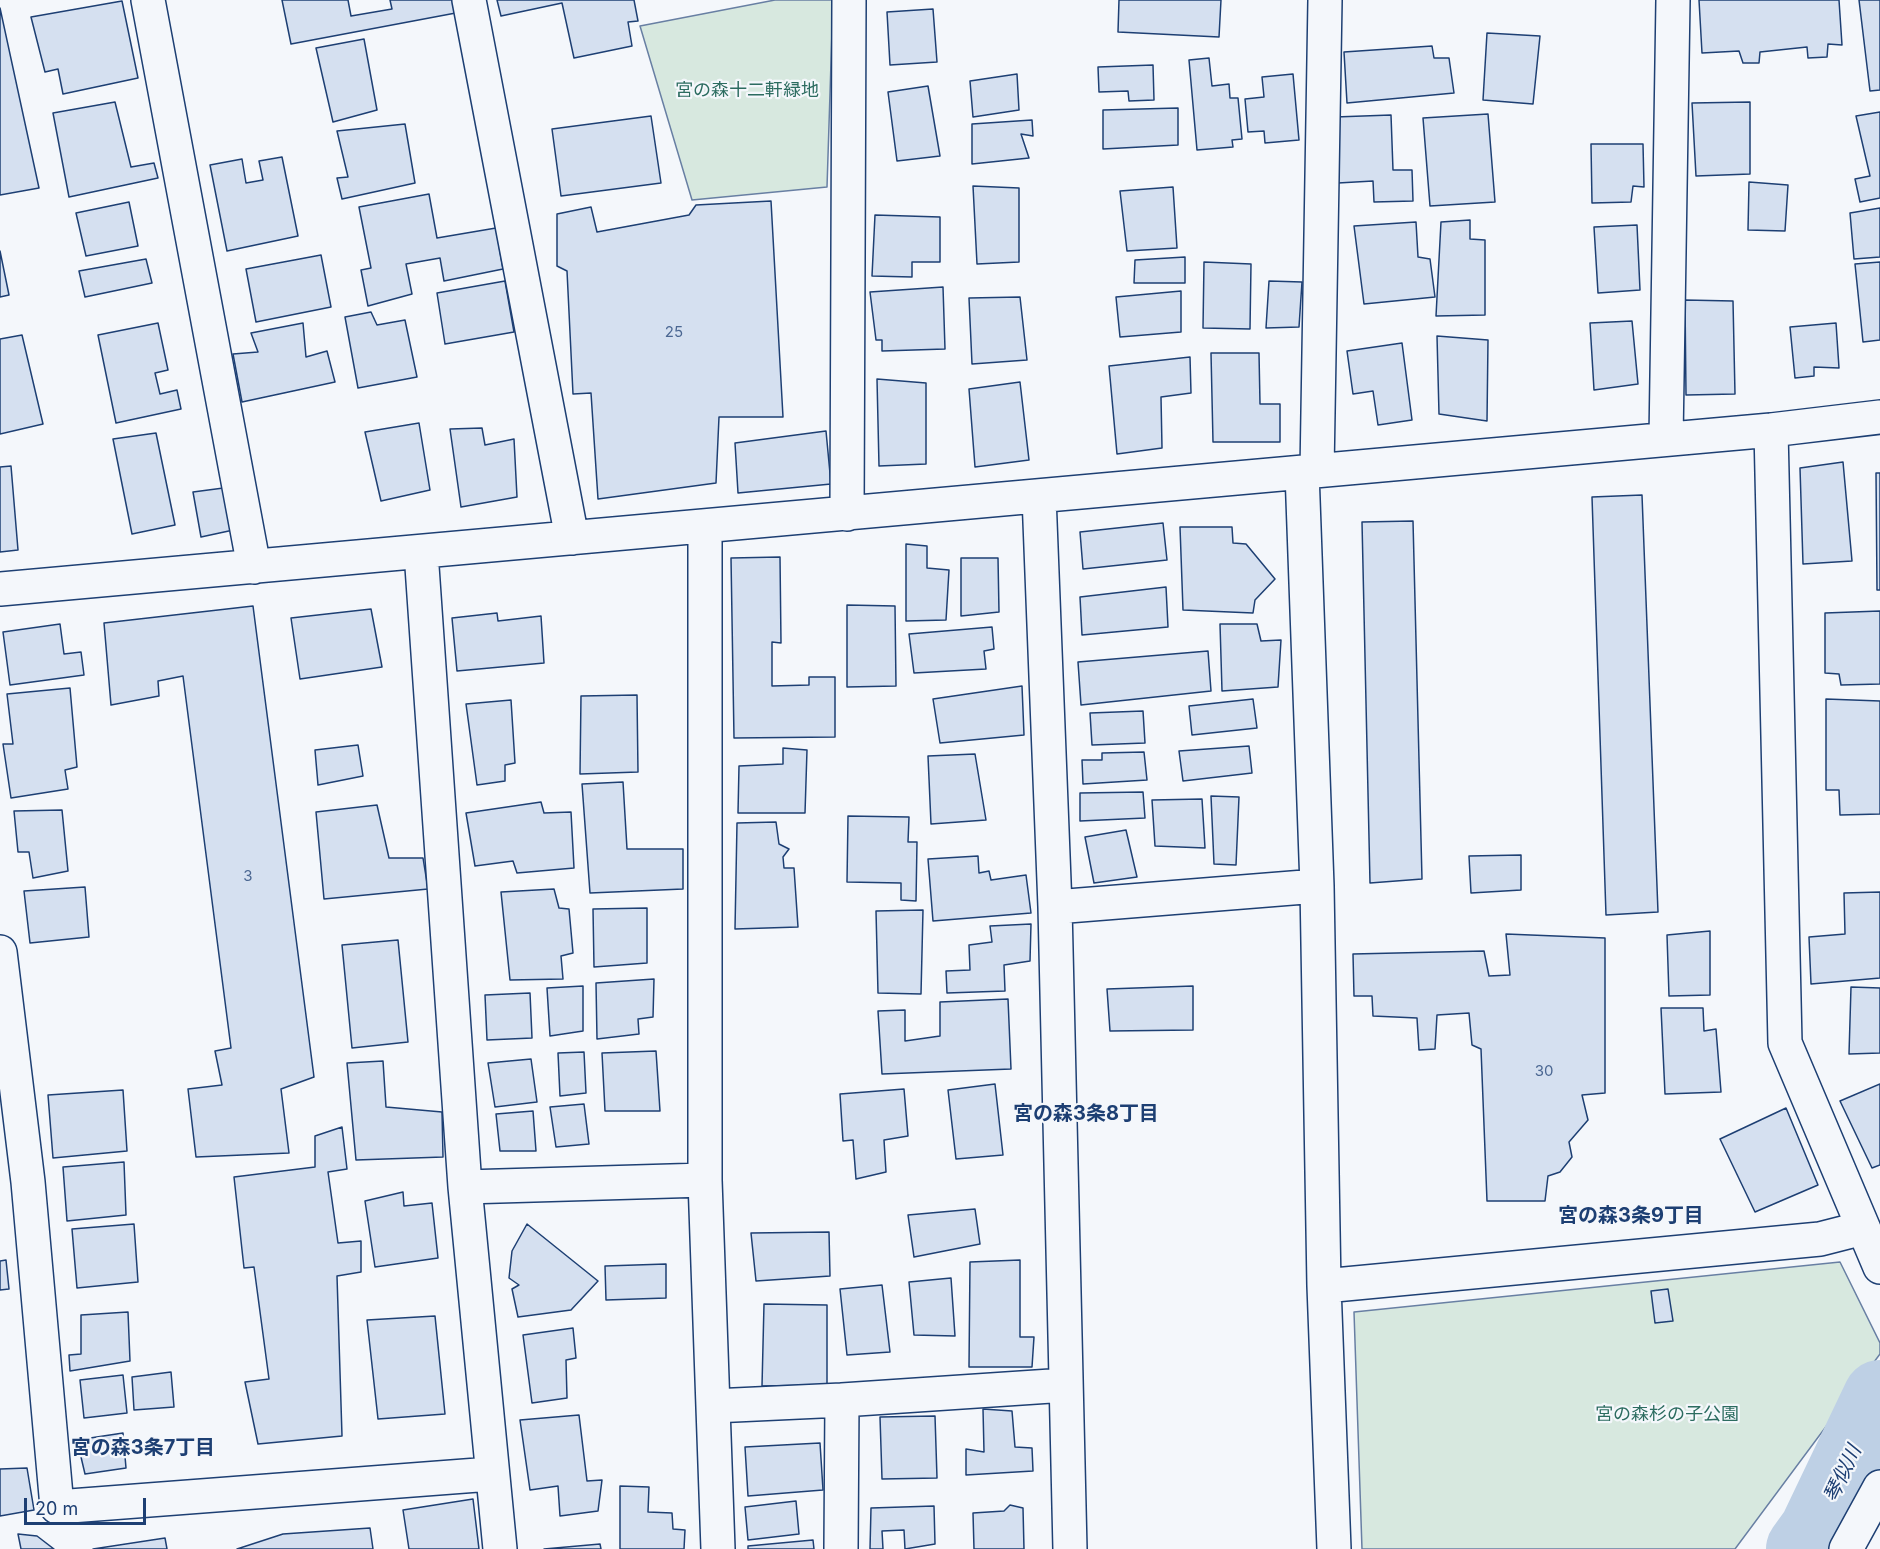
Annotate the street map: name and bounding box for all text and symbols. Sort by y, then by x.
park label: 宮の森十二軒緑地 [675,80,819,102]
house number: 25 [665,323,683,341]
house number: 3 [243,867,253,885]
house number: 30 [1535,1062,1553,1080]
district label: 宮の森3条8丁目 [1013,1102,1159,1126]
district label: 宮の森3条9丁目 [1558,1204,1704,1228]
park label: 宮の森杉の子公園 [1595,1404,1739,1426]
district label: 宮の森3条7丁目 [71,1436,215,1460]
water label: 琴似川 [1819,1442,1867,1506]
scale bar [27,1486,148,1524]
text: 20 m [35,1498,78,1519]

